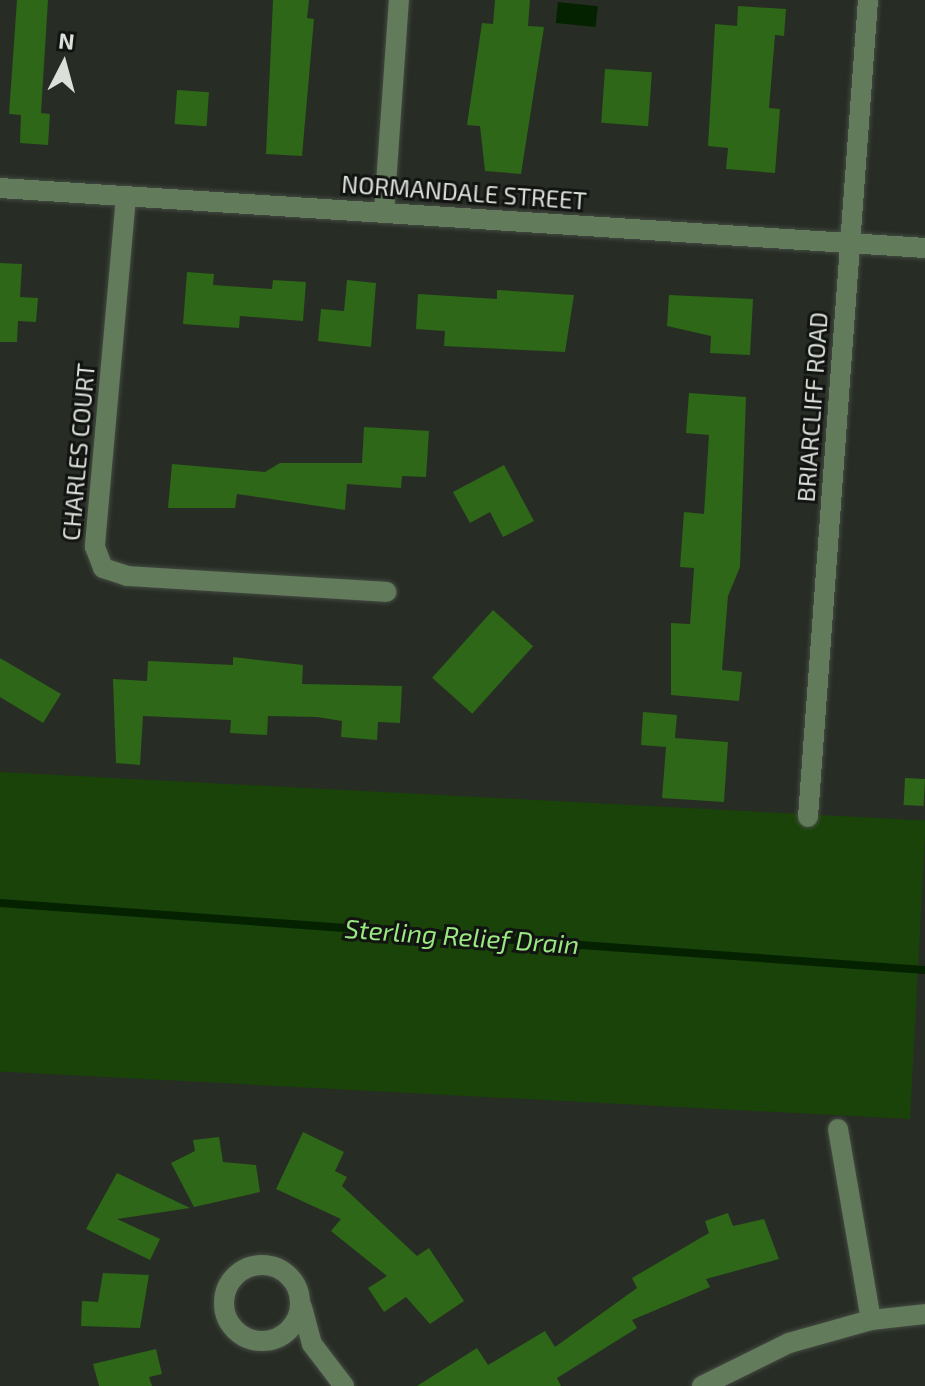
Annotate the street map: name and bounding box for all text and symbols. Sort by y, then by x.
north arrow [24,24,104,104]
text: N [57,26,76,54]
street label: NORMANDALE STREET [340,169,588,215]
street label: BRIARCLIFF ROAD [791,311,833,503]
street label: CHARLES COURT [56,362,100,542]
water label: Sterling Relief Drain [343,912,581,960]

